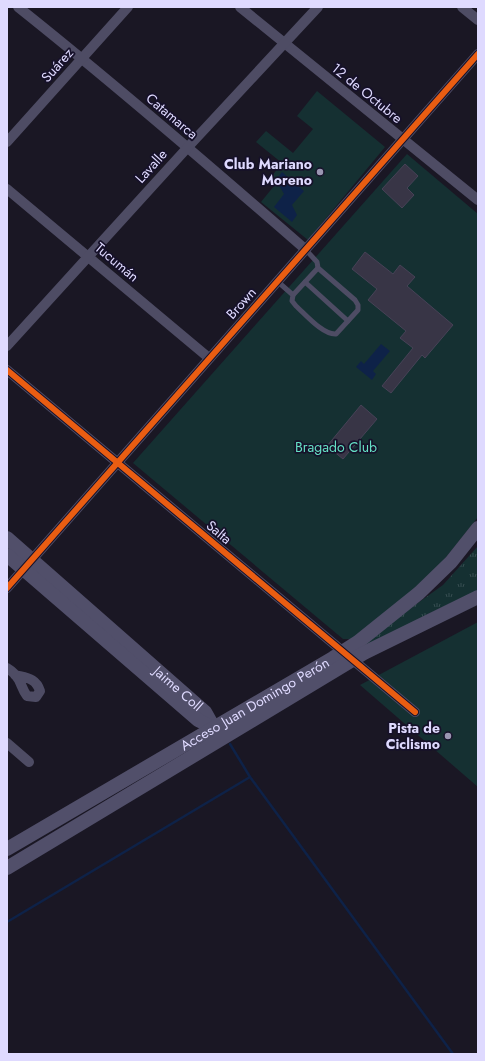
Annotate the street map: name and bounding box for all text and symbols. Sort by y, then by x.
street label: Suárez [36,43,78,87]
street label: 12 de Octubre [327,58,407,128]
street label: Catamarca [142,88,202,144]
street label: Lavalle [130,145,172,187]
place label: Club Mariano Moreno [224,154,312,190]
marker: Club Mariano Moreno [315,167,325,177]
street label: Tucumán [91,238,143,286]
street label: Brown [221,283,261,323]
park label: Bragado Club [295,437,377,457]
street label: Salta [202,515,236,549]
street label: Acceso Juan Domingo Perón [176,652,333,755]
street label: Jaime Coll [148,660,207,716]
place label: Pista de Ciclismo [386,718,440,754]
marker: Pista de Ciclismo [443,731,453,741]

